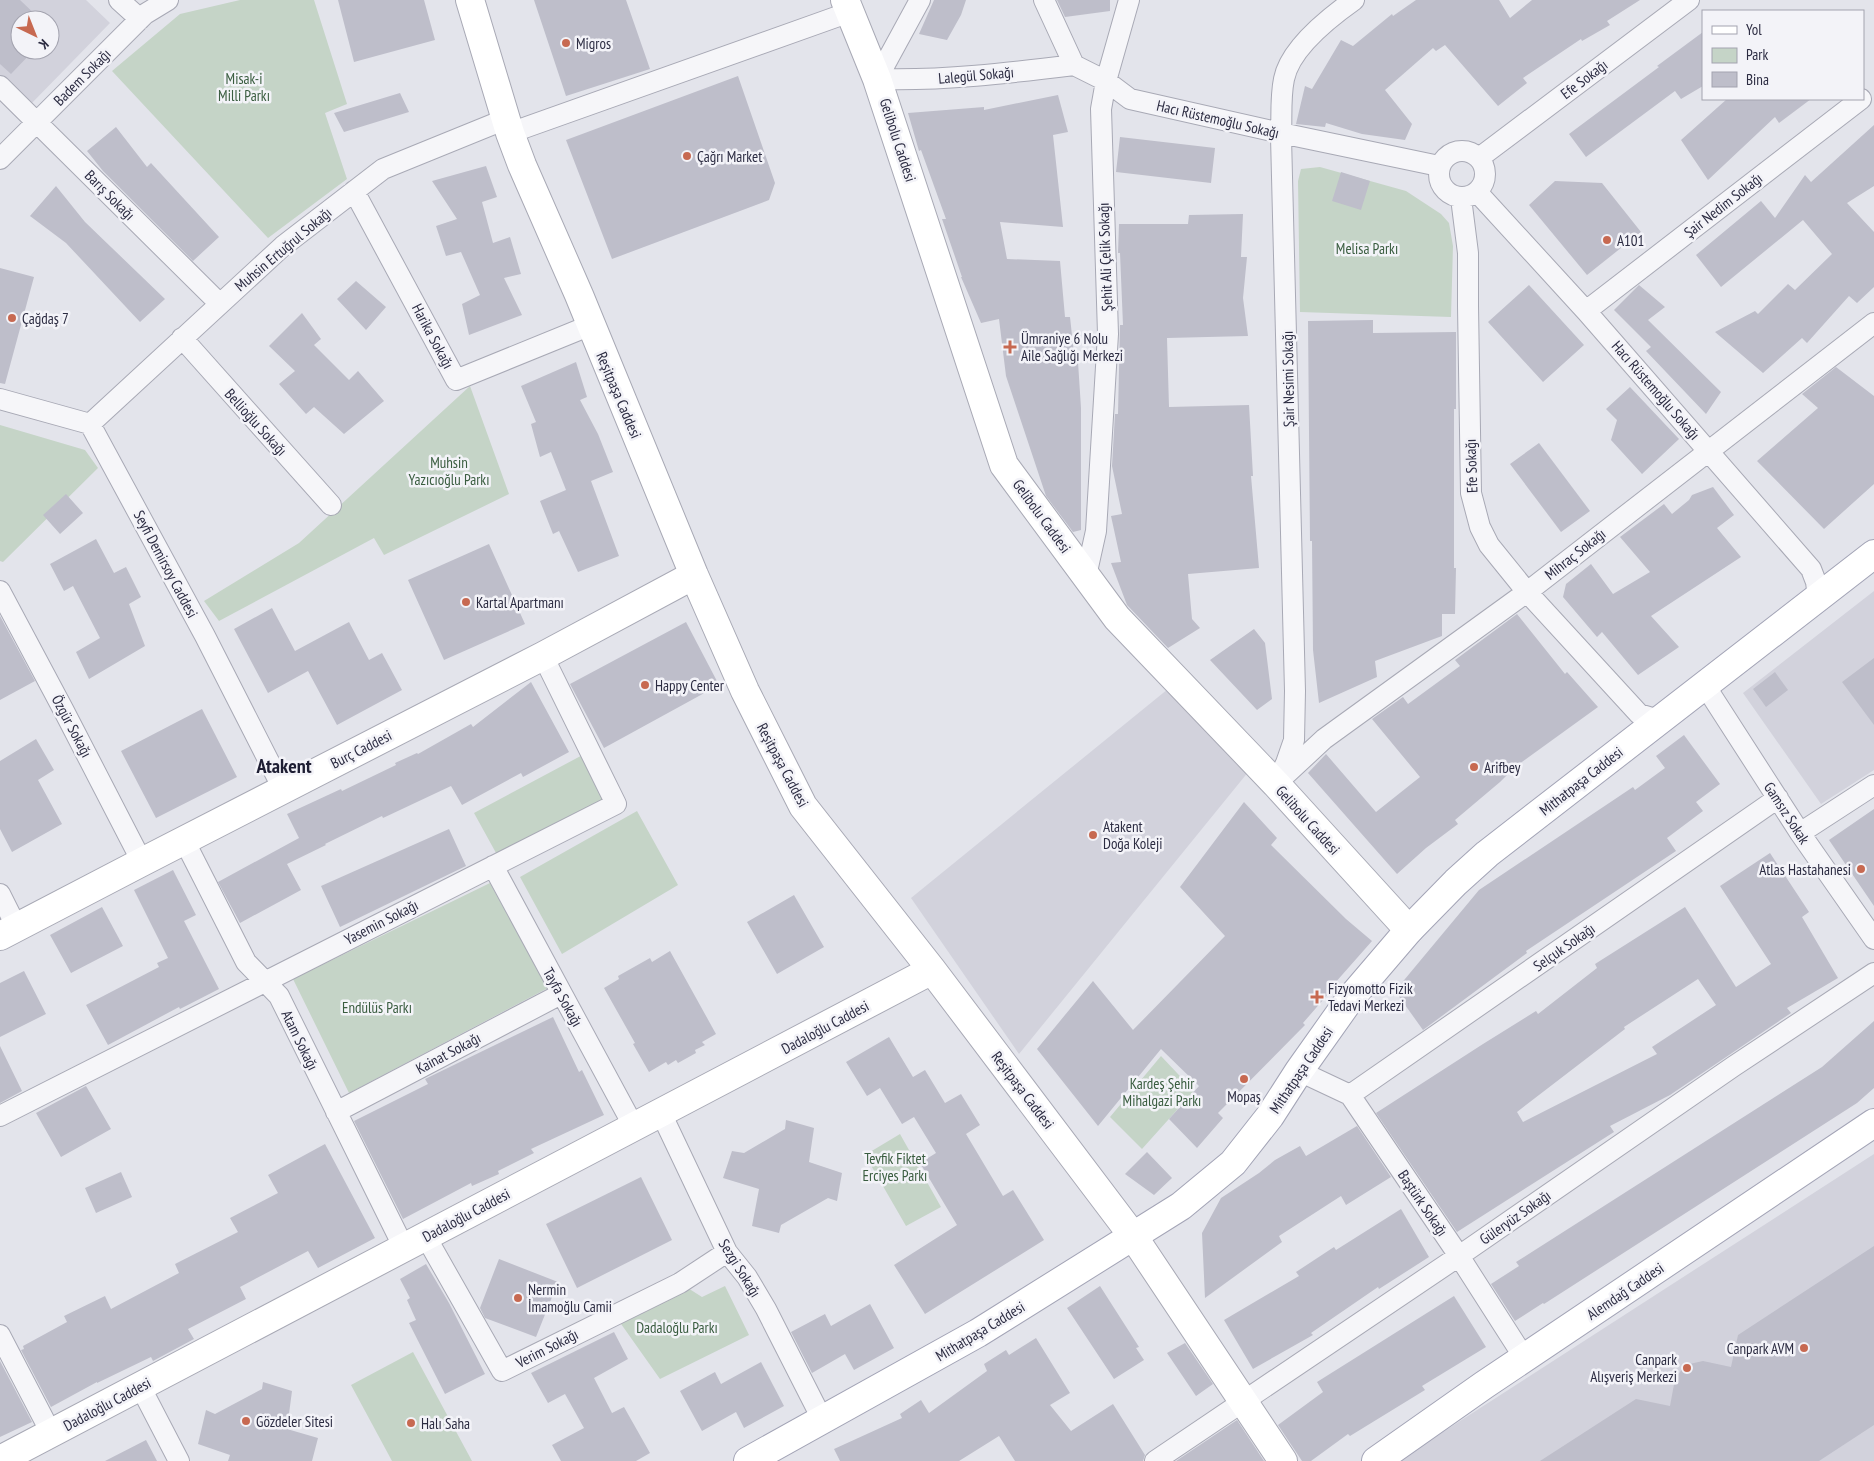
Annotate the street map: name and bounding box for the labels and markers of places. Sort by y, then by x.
place label: Migros [576,34,611,53]
marker: Migros [560,37,572,49]
place label: Çağrı Market [697,147,762,166]
marker: Çağrı Market [681,150,693,162]
place label: A101 [1617,231,1644,250]
marker: A101 [1601,234,1613,246]
place label: Çağdaş 7 [22,309,69,328]
marker: Çağdaş 7 [6,312,18,324]
place label: Ümraniye 6 Nolu Aile Sağlığı Merkezi [1021,329,1123,365]
marker: Ümraniye 6 Nolu Aile Sağlığı Merkezi [1003,340,1017,354]
place label: Kartal Apartmanı [476,593,564,612]
marker: Kartal Apartmanı [460,596,472,608]
place label: Happy Center [655,676,725,695]
marker: Happy Center [639,679,651,691]
place label: Arifbey [1484,758,1521,777]
marker: Arifbey [1468,761,1480,773]
place label: Atakent Doğa Koleji [1103,817,1162,853]
marker: Atakent Doğa Koleji [1087,829,1099,841]
place label: Atlas Hastahanesi [1759,860,1851,879]
marker: Atlas Hastahanesi [1855,863,1867,875]
place label: Fizyomotto Fizik Tedavi Merkezi [1328,979,1413,1015]
marker: Fizyomotto Fizik Tedavi Merkezi [1310,990,1324,1004]
marker: Mopaş [1238,1073,1250,1085]
place label: Mopaş [1227,1087,1261,1106]
place label: Nermin İmamoğlu Camii [528,1280,612,1316]
marker: Nermin İmamoğlu Camii [512,1292,524,1304]
place label: Canpark AVM [1727,1339,1794,1358]
marker: Canpark AVM [1798,1342,1810,1354]
place label: Canpark Alışveriş Merkezi [1590,1350,1677,1386]
marker: Canpark Alışveriş Merkezi [1681,1362,1693,1374]
place label: Gözdeler Sitesi [256,1412,333,1431]
place label: Halı Saha [421,1414,470,1433]
marker: Gözdeler Sitesi [240,1415,252,1427]
marker: Halı Saha [405,1417,417,1429]

